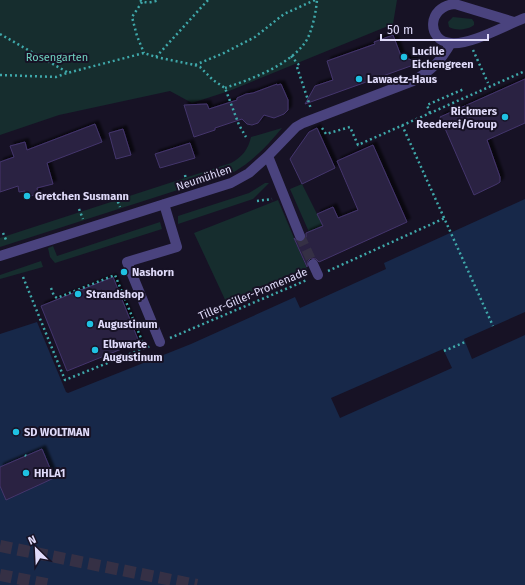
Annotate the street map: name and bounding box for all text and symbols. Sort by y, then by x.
scale bar [381,16,488,42]
text: 50 m [387,23,413,37]
place label: Lucille Eichengreen [412,45,474,71]
park label: Rosengarten [26,51,88,64]
marker: Lucille Eichengreen [399,52,409,62]
place label: Lawaetz-Haus [367,73,438,86]
marker: Lawaetz-Haus [354,74,364,84]
place label: Rickmers Reederei/Group [416,105,498,131]
marker: Rickmers Reederei/Group [500,112,510,122]
street label: Neumühlen [175,162,233,194]
place label: Gretchen Susmann [35,190,129,203]
marker: Gretchen Susmann [22,191,32,201]
street label: Tiller-Giller-Promenade [197,265,309,323]
place label: Nashorn [132,266,174,279]
marker: Nashorn [119,267,129,277]
place label: Strandshop [86,288,145,301]
marker: Strandshop [73,289,83,299]
place label: Augustinum [97,318,158,331]
marker: Augustinum [85,319,95,329]
place label: Elbwarte Augustinum [102,338,163,364]
marker: Elbwarte Augustinum [90,345,100,355]
place label: SD WOLTMAN [24,426,90,439]
marker: SD WOLTMAN [11,427,21,437]
place label: HHLA1 [34,467,65,480]
marker: HHLA1 [21,468,31,478]
north arrow [16,529,56,569]
text: N [26,533,38,548]

